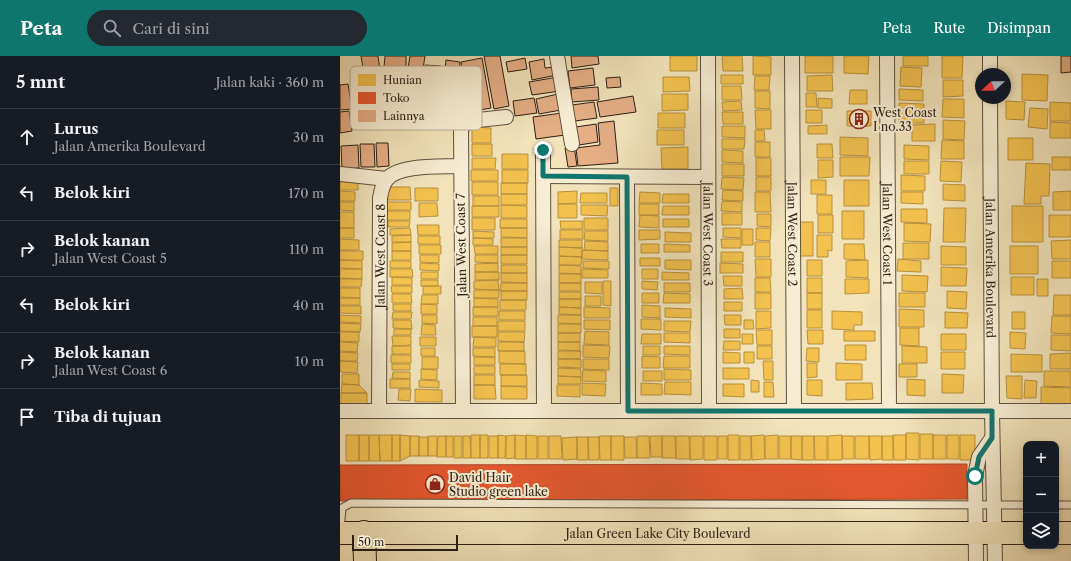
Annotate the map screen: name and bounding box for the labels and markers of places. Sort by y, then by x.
place label: West Coast I no.33 [872,105,938,134]
building icon: West Coast I no.33 [848,108,870,130]
place label: David Hair Studio green lake [449,470,548,499]
shop icon: David Hair Studio green lake [424,473,446,495]

